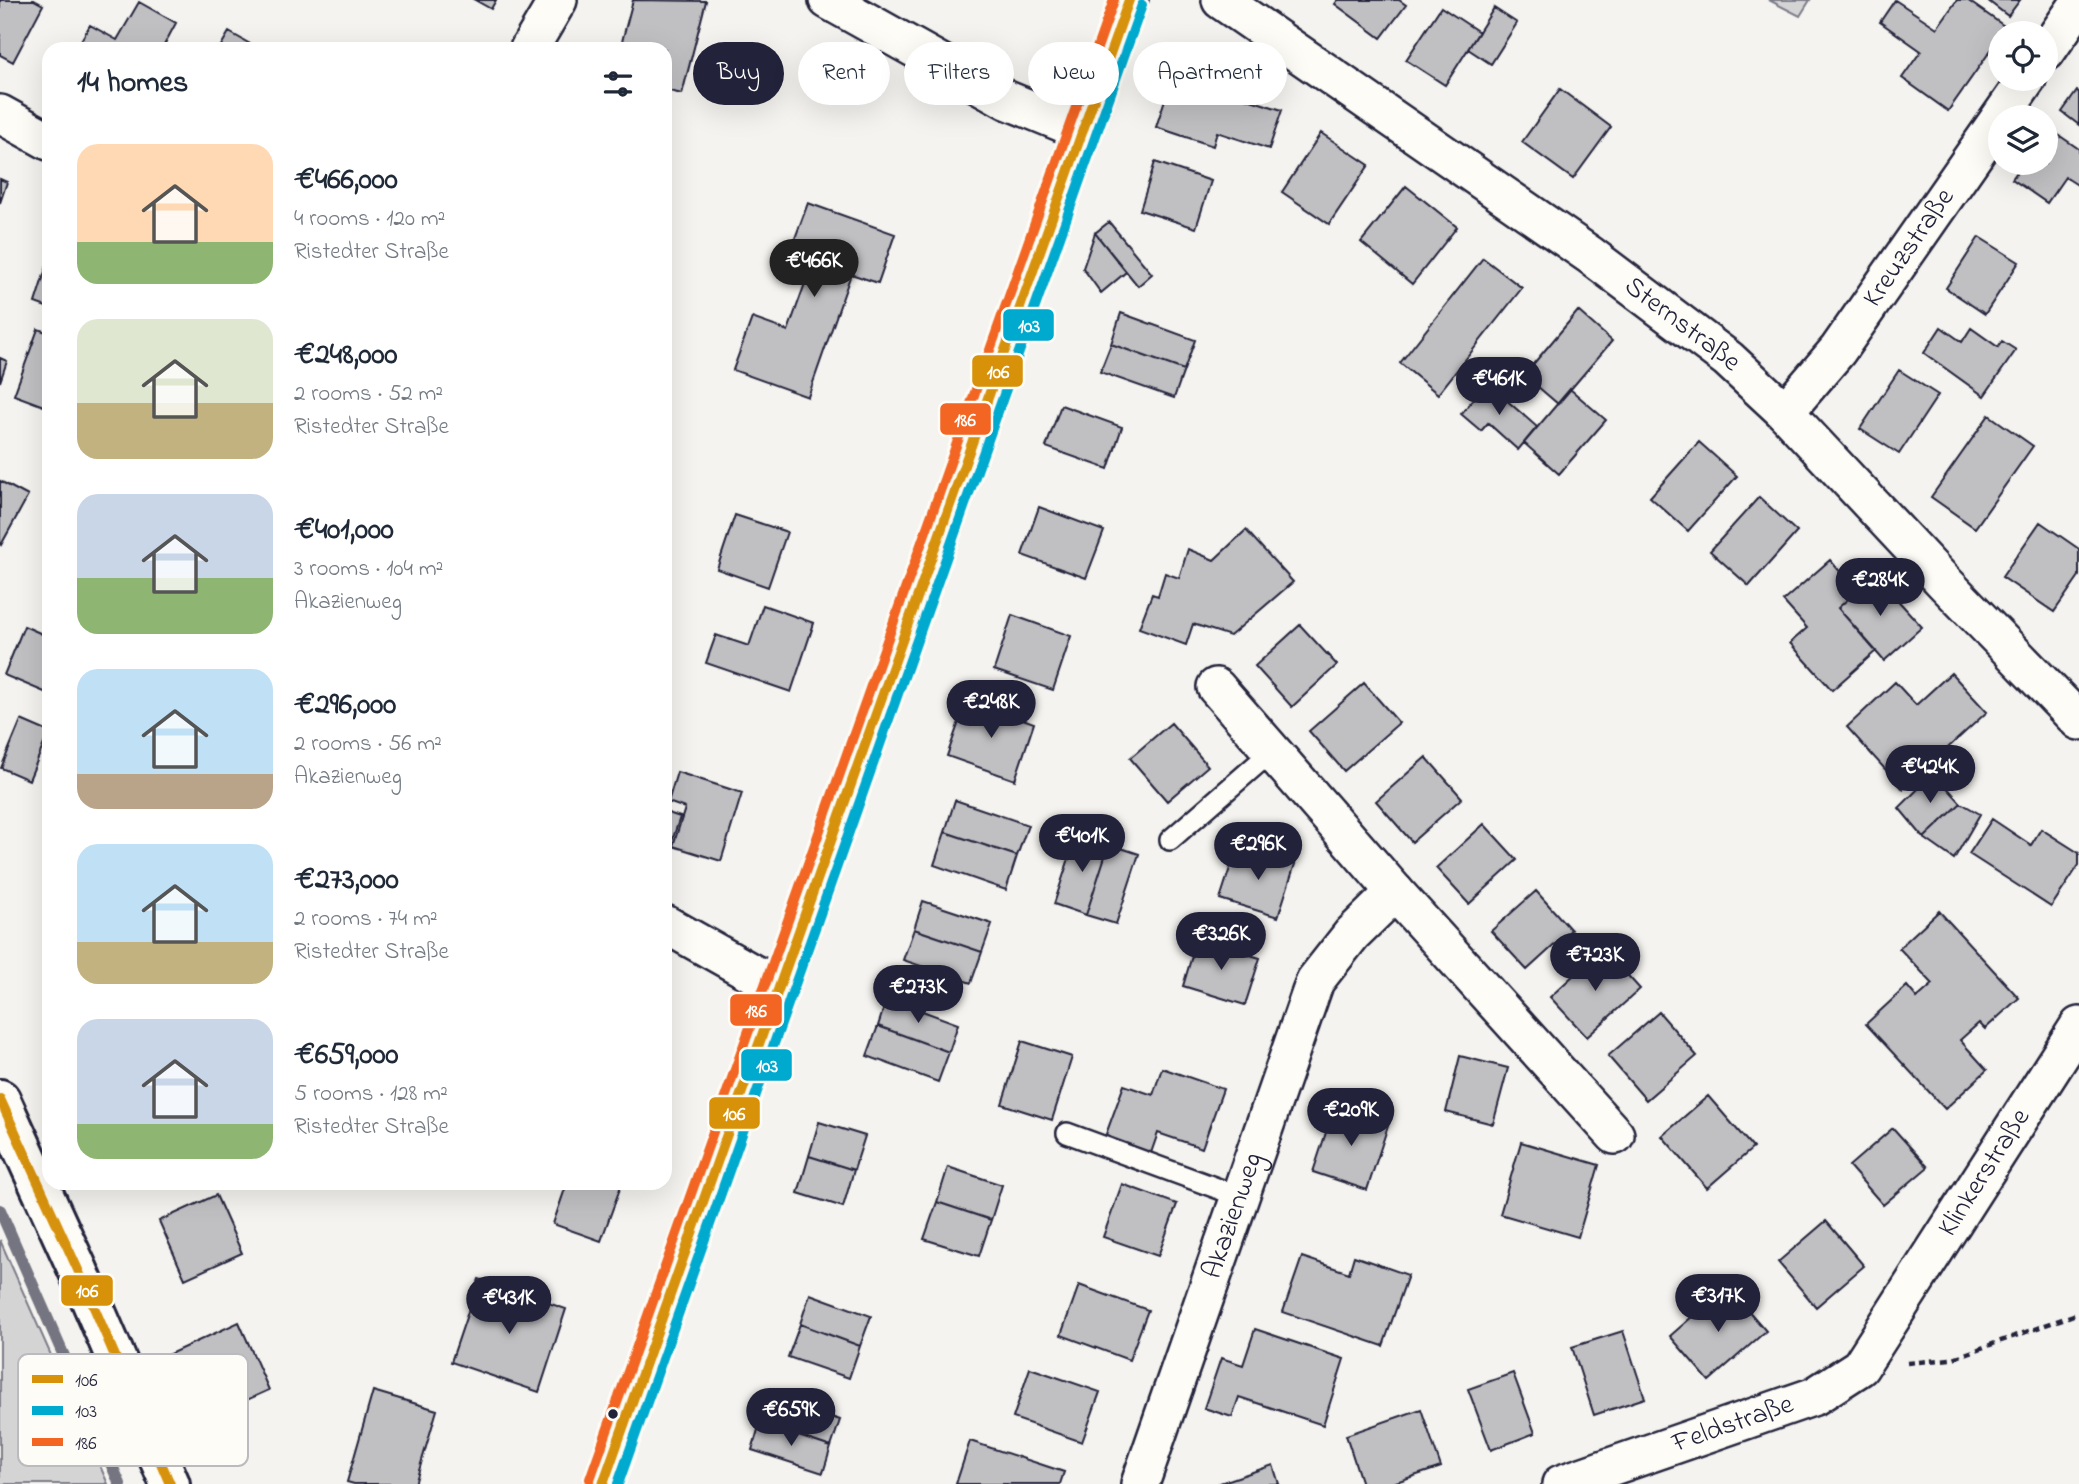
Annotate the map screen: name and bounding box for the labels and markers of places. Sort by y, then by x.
pin: €466K [765,240,863,299]
pin: €461K [1450,358,1548,417]
pin: €284K [1831,558,1929,618]
pin: €248K [942,680,1040,740]
pin: €424K [1881,746,1979,805]
pin: €401K [1033,814,1131,874]
pin: €296K [1209,822,1307,882]
pin: €326K [1172,912,1270,972]
pin: €723K [1546,934,1644,993]
pin: €273K [869,965,967,1025]
pin: €209K [1302,1088,1400,1148]
pin: €317K [1669,1274,1767,1334]
pin: €431K [460,1276,558,1336]
pin: €659K [742,1388,840,1448]
unlabelled marker [606,1407,620,1421]

